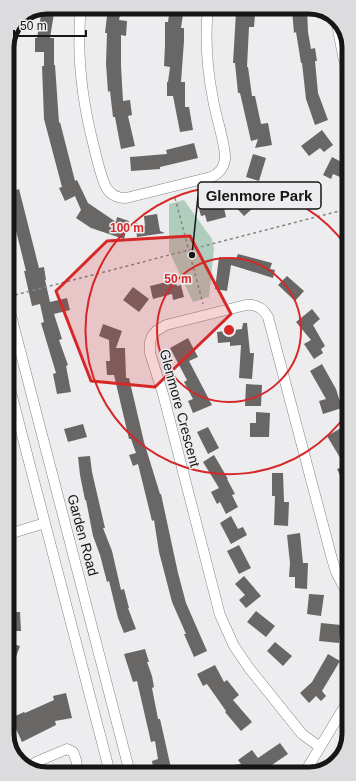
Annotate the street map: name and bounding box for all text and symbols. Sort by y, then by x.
scale bar [14,12,86,38]
text: 50 m [20,19,47,33]
callout: Glenmore Park [198,182,321,209]
text: Glenmore Park [206,187,313,204]
text: 100 m [110,221,144,235]
text: 50 m [164,272,192,286]
centre of rings [222,323,236,337]
street label: Glenmore Crescent [157,347,203,469]
street label: Garden Road [64,492,102,578]

